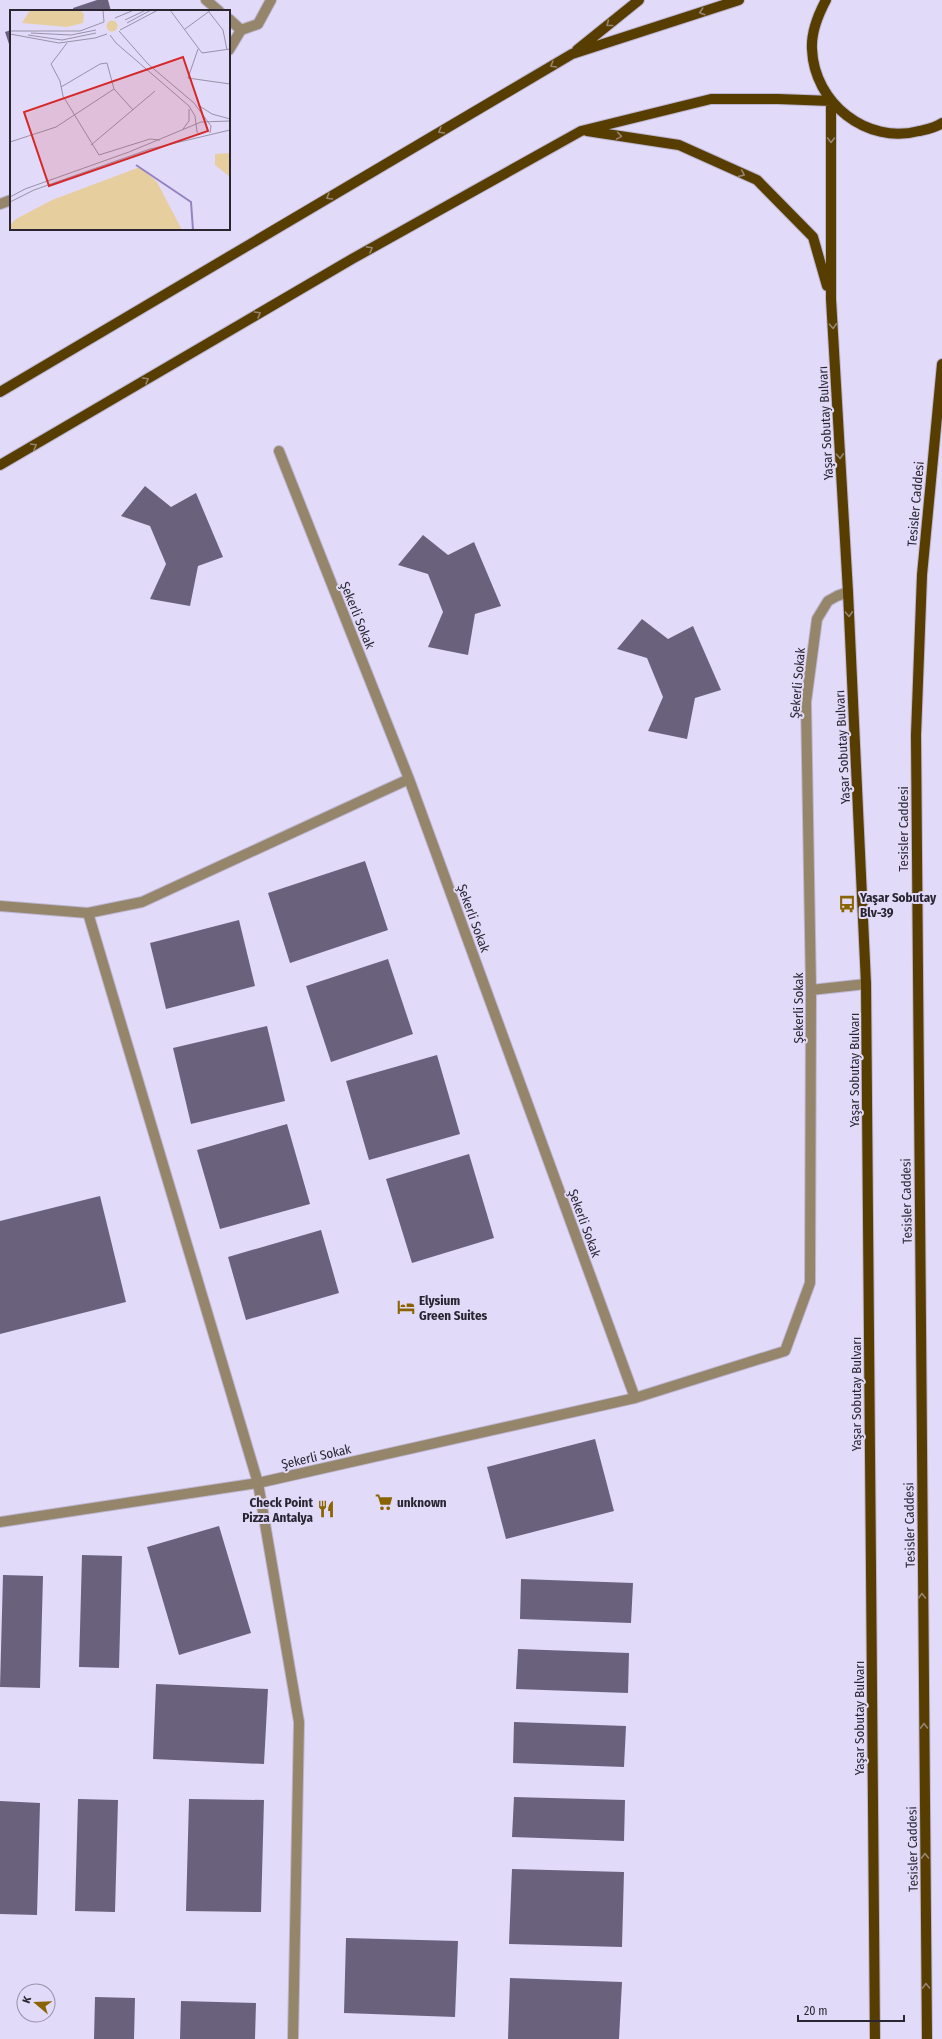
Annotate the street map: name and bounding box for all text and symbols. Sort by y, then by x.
one-way arrow [698,7,705,16]
inset map [10,10,230,230]
one-way arrow [606,19,613,26]
one-way arrow [550,60,557,67]
one-way arrow [438,126,445,133]
one-way arrow [616,131,622,140]
one-way arrow [827,137,835,143]
one-way arrow [738,169,746,177]
one-way arrow [326,193,333,200]
one-way arrow [366,246,373,253]
one-way arrow [254,311,261,319]
one-way arrow [828,323,837,329]
street label: Yaşar Sobutay Bulvarı [815,365,836,480]
one-way arrow [142,377,149,384]
one-way arrow [30,443,37,450]
one-way arrow [836,453,845,459]
street label: Tesisler Caddesi [904,461,927,547]
street label: Şekerli Sokak [337,579,378,652]
one-way arrow [845,611,854,617]
street label: Şekerli Sokak [787,646,808,719]
street label: Yaşar Sobutay Bulvarı [832,689,853,804]
street label: Tesisler Caddesi [896,786,911,872]
street label: Şekerli Sokak [454,882,493,955]
place label: Yaşar Sobutay Blv-39 [859,890,937,920]
bus stop icon: Yaşar Sobutay Blv-39 [837,894,857,914]
street label: Şekerli Sokak [791,972,806,1044]
street label: Yaşar Sobutay Bulvarı [847,1013,862,1127]
street label: Tesisler Caddesi [898,1158,915,1244]
street label: Şekerli Sokak [565,1187,604,1260]
place label: Elysium Green Suites [419,1293,488,1323]
hotel icon: Elysium Green Suites [396,1297,416,1317]
street label: Yaşar Sobutay Bulvarı [849,1337,864,1451]
street label: Şekerli Sokak [280,1441,353,1472]
street label: Tesisler Caddesi [901,1482,918,1568]
supermarket icon: unknown [374,1492,394,1512]
place label: Check Point Pizza Antalya [242,1495,314,1525]
place label: unknown [397,1495,447,1510]
restaurant icon: Check Point Pizza Antalya [316,1499,336,1519]
one-way arrow [918,1593,926,1599]
street label: Yaşar Sobutay Bulvarı [852,1661,867,1775]
one-way arrow [920,1723,928,1729]
street label: Tesisler Caddesi [904,1806,921,1892]
one-way arrow [921,1853,929,1859]
north arrow [16,1983,56,2023]
one-way arrow [922,1983,930,1989]
text: K [20,1994,34,2005]
scale bar [798,1997,904,2023]
text: 20 m [804,2004,828,2018]

